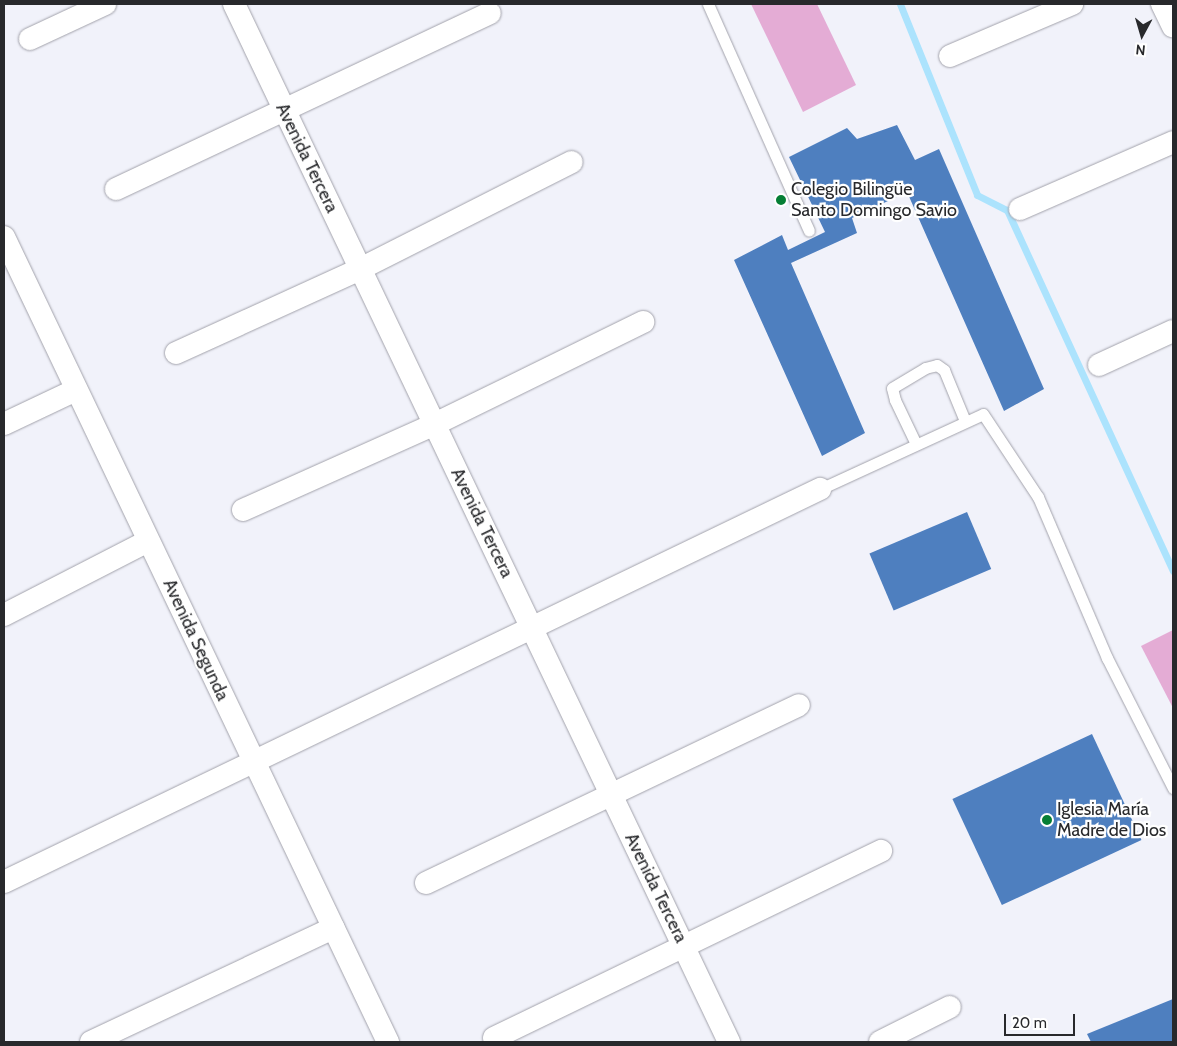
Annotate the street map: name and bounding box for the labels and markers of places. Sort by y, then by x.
place label: Colegio Bilingüe Santo Domingo Savio [791,179,957,222]
marker: Colegio Bilingüe Santo Domingo Savio [775,194,787,206]
place label: Iglesia María Madre de Dios [1057,799,1166,842]
marker: Iglesia María Madre de Dios [1041,814,1053,826]

